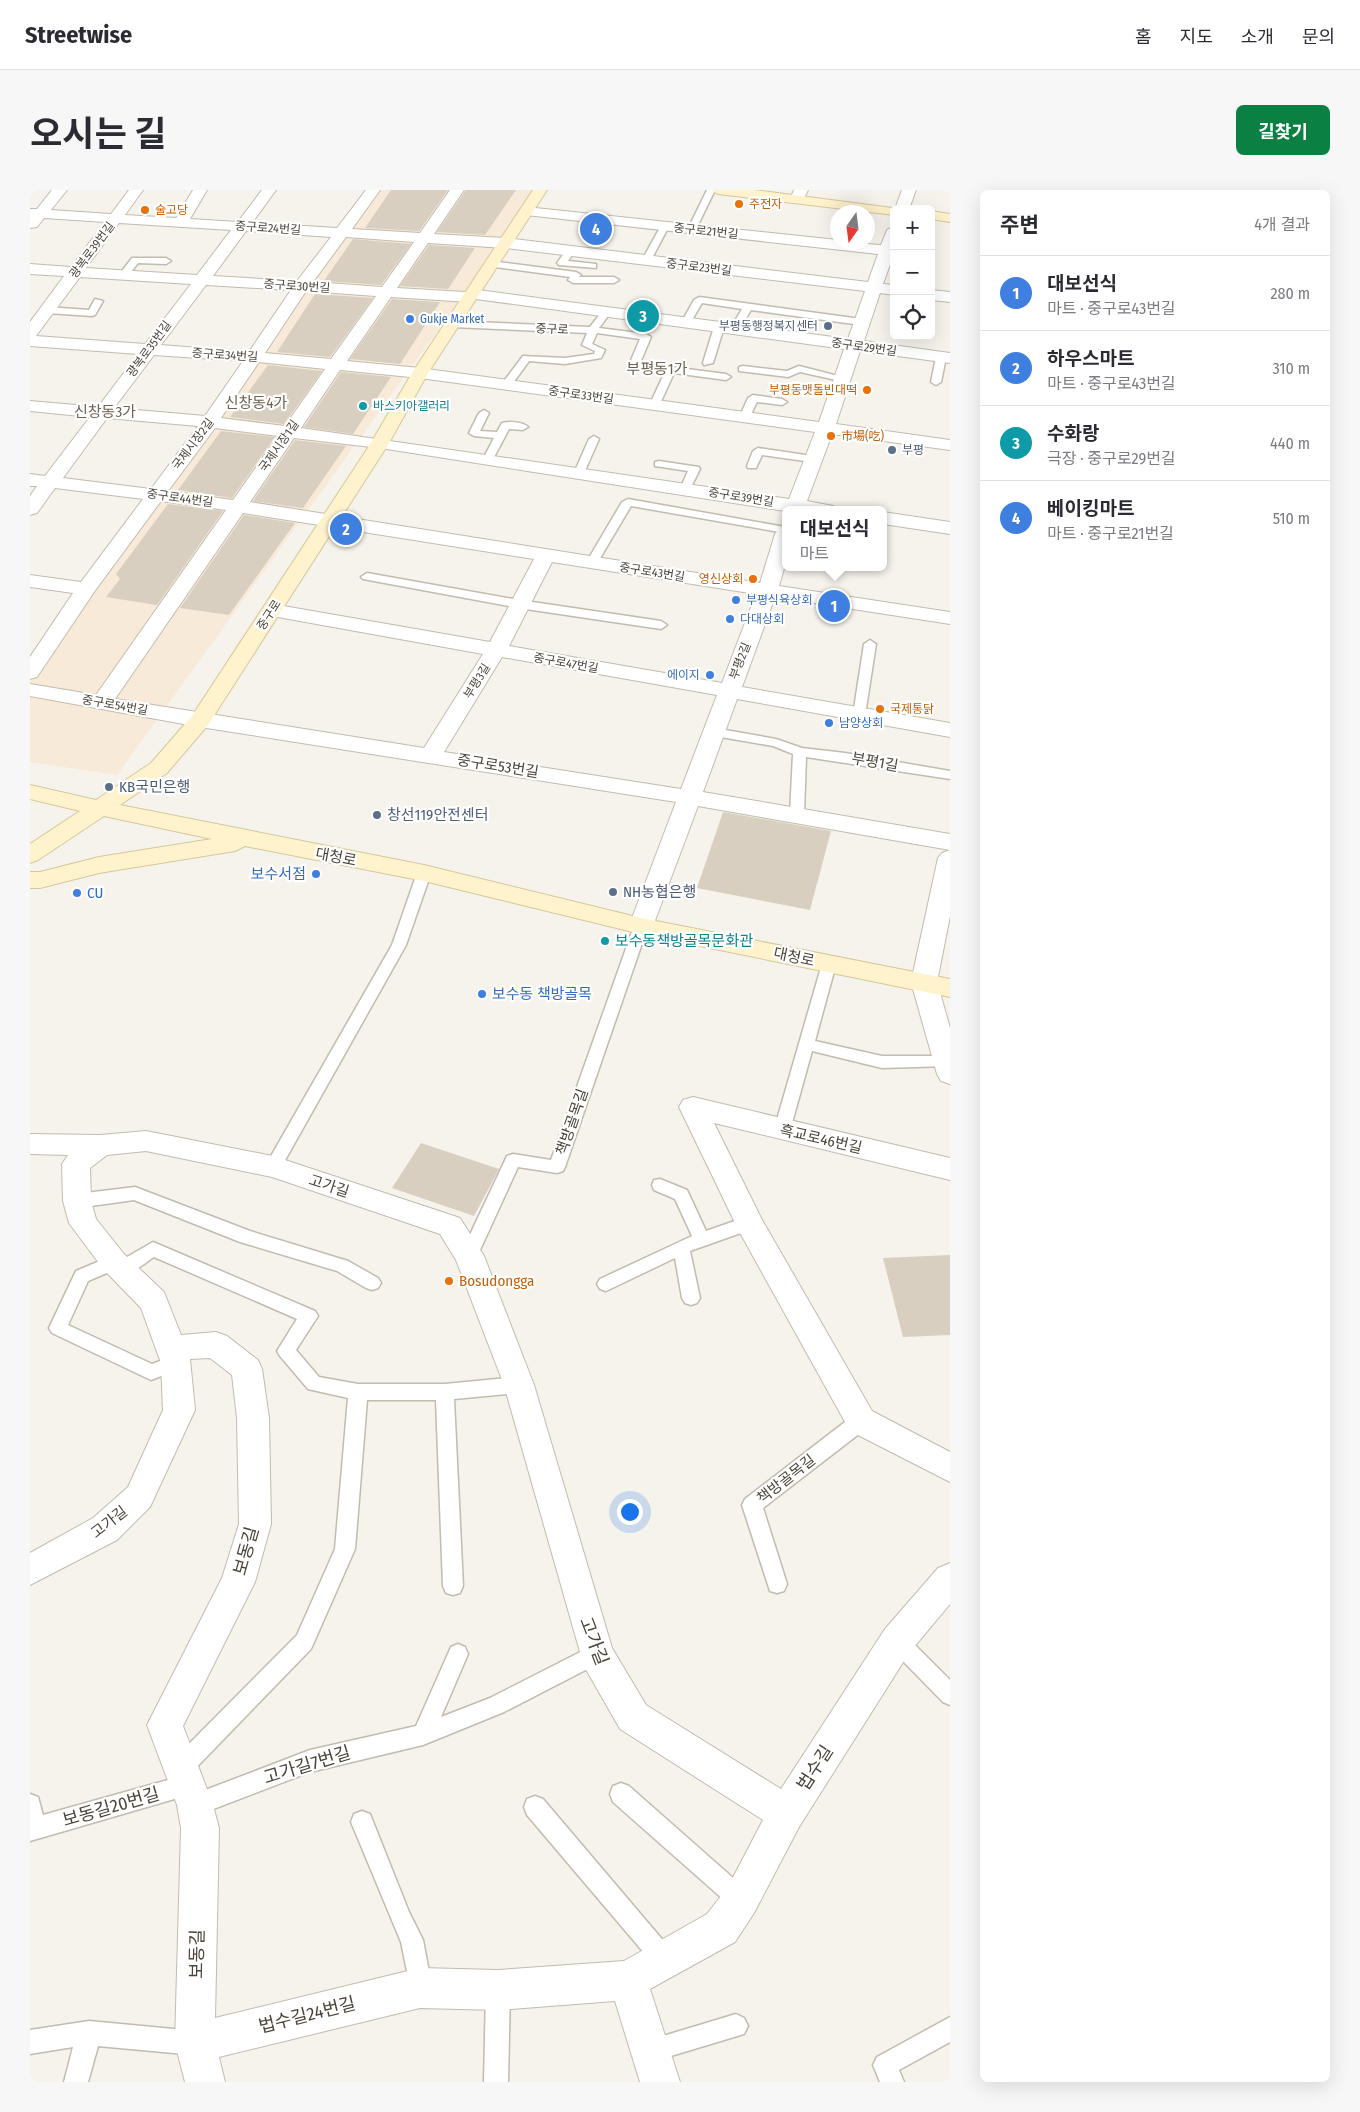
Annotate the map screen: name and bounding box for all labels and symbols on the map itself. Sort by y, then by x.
place label: 주전자 [749,197,782,211]
marker: 주전자 [733,198,745,210]
place label: 술고당 [155,203,188,217]
marker: 술고당 [139,204,151,216]
north arrow [830,205,875,250]
pin: 4 [580,210,612,248]
street label: 광복로39번길 [66,219,118,281]
street label: 중구로24번길 [235,219,301,237]
street label: 중구로21번길 [673,221,739,241]
street label: 중구로23번길 [665,256,733,278]
street label: 중구로30번길 [263,277,331,295]
pin: 3 [627,297,659,335]
place label: Gukje Market [420,312,485,326]
marker: Gukje Market [404,313,416,325]
street label: 광복로35번길 [124,318,174,380]
place label: 부평동행정복지센터 [719,319,818,333]
marker: 부평동행정복지센터 [822,320,834,332]
street label: 중구로 [535,321,569,337]
street label: 중구로29번길 [830,335,898,359]
street label: 중구로34번길 [191,346,259,364]
district label: 부평동1가 [626,360,688,378]
street label: 중구로33번길 [547,383,615,407]
place label: 부평동맷돌빈대떡 [769,383,857,397]
marker: 부평동맷돌빈대떡 [861,384,873,396]
district label: 신창동4가 [225,394,287,412]
place label: 바스키아갤러리 [373,399,450,413]
marker: 바스키아갤러리 [357,400,369,412]
district label: 신창동3가 [74,403,136,421]
street label: 국제시장2길 [169,416,217,472]
street label: 국제시장1길 [256,417,302,475]
place label: 市場(吃) [841,429,885,443]
marker: 市場(吃) [825,430,837,442]
place label: 부평 [902,443,924,457]
marker: 부평 [886,444,898,456]
street label: 중구로39번길 [707,485,775,509]
street label: 중구로44번길 [146,486,214,510]
pin: 2 [330,510,362,548]
street label: 중구로43번길 [618,560,686,584]
place label: 영신상회 [699,572,743,586]
marker: 영신상회 [747,573,759,585]
pin: 1 [818,587,850,625]
place label: 부평식육상회 [746,593,812,607]
marker: 부평식육상회 [730,594,742,606]
street label: 중구로 [254,597,284,633]
place label: 다대상회 [740,612,784,626]
marker: 다대상회 [724,613,736,625]
street label: 부평2길 [727,641,753,681]
street label: 중구로47번길 [532,650,600,676]
street label: 부평3길 [461,661,493,701]
place label: 에이지 [667,668,700,682]
marker: 에이지 [704,669,716,681]
street label: 중구로54번길 [81,692,149,718]
place label: 국제통닭 [890,702,934,716]
marker: 국제통닭 [874,703,886,715]
place label: 남양상회 [839,716,883,730]
marker: 남양상회 [823,717,835,729]
street label: 부평1길 [850,749,900,775]
street label: 중구로53번길 [456,751,540,781]
place label: KB국민은행 [119,778,190,796]
marker: KB국민은행 [103,781,115,793]
place label: 창선119안전센터 [387,806,489,824]
marker: 창선119안전센터 [371,809,383,821]
street label: 대청로 [314,844,358,870]
place label: 보수서점 [251,865,306,883]
marker: 보수서점 [310,868,322,880]
place label: NH농협은행 [623,883,696,901]
place label: CU [87,884,103,902]
marker: NH농협은행 [607,886,619,898]
marker: CU [71,887,83,899]
place label: 보수동책방골목문화관 [615,932,753,950]
marker: 보수동책방골목문화관 [599,935,611,947]
street label: 대청로 [772,944,816,970]
place label: 보수동 책방골목 [492,985,592,1003]
marker: 보수동 책방골목 [476,988,488,1000]
street label: 책방골목길 [552,1086,592,1158]
street label: 흑교로46번길 [778,1121,864,1157]
street label: 고가길 [307,1171,351,1201]
place label: Bosudongga [459,1272,534,1290]
marker: Bosudongga [443,1275,455,1287]
street label: 책방골목길 [753,1451,819,1507]
your location [617,1499,643,1525]
street label: 고가길 [87,1502,131,1542]
street label: 보동길 [229,1524,263,1578]
street label: 고가길 [575,1614,613,1668]
street label: 고가길7번길 [261,1741,353,1789]
street label: 법수길 [792,1741,838,1795]
street label: 보동길20번길 [60,1783,162,1831]
street label: 보동길 [186,1929,208,1979]
street label: 법수길24번길 [256,1992,358,2038]

